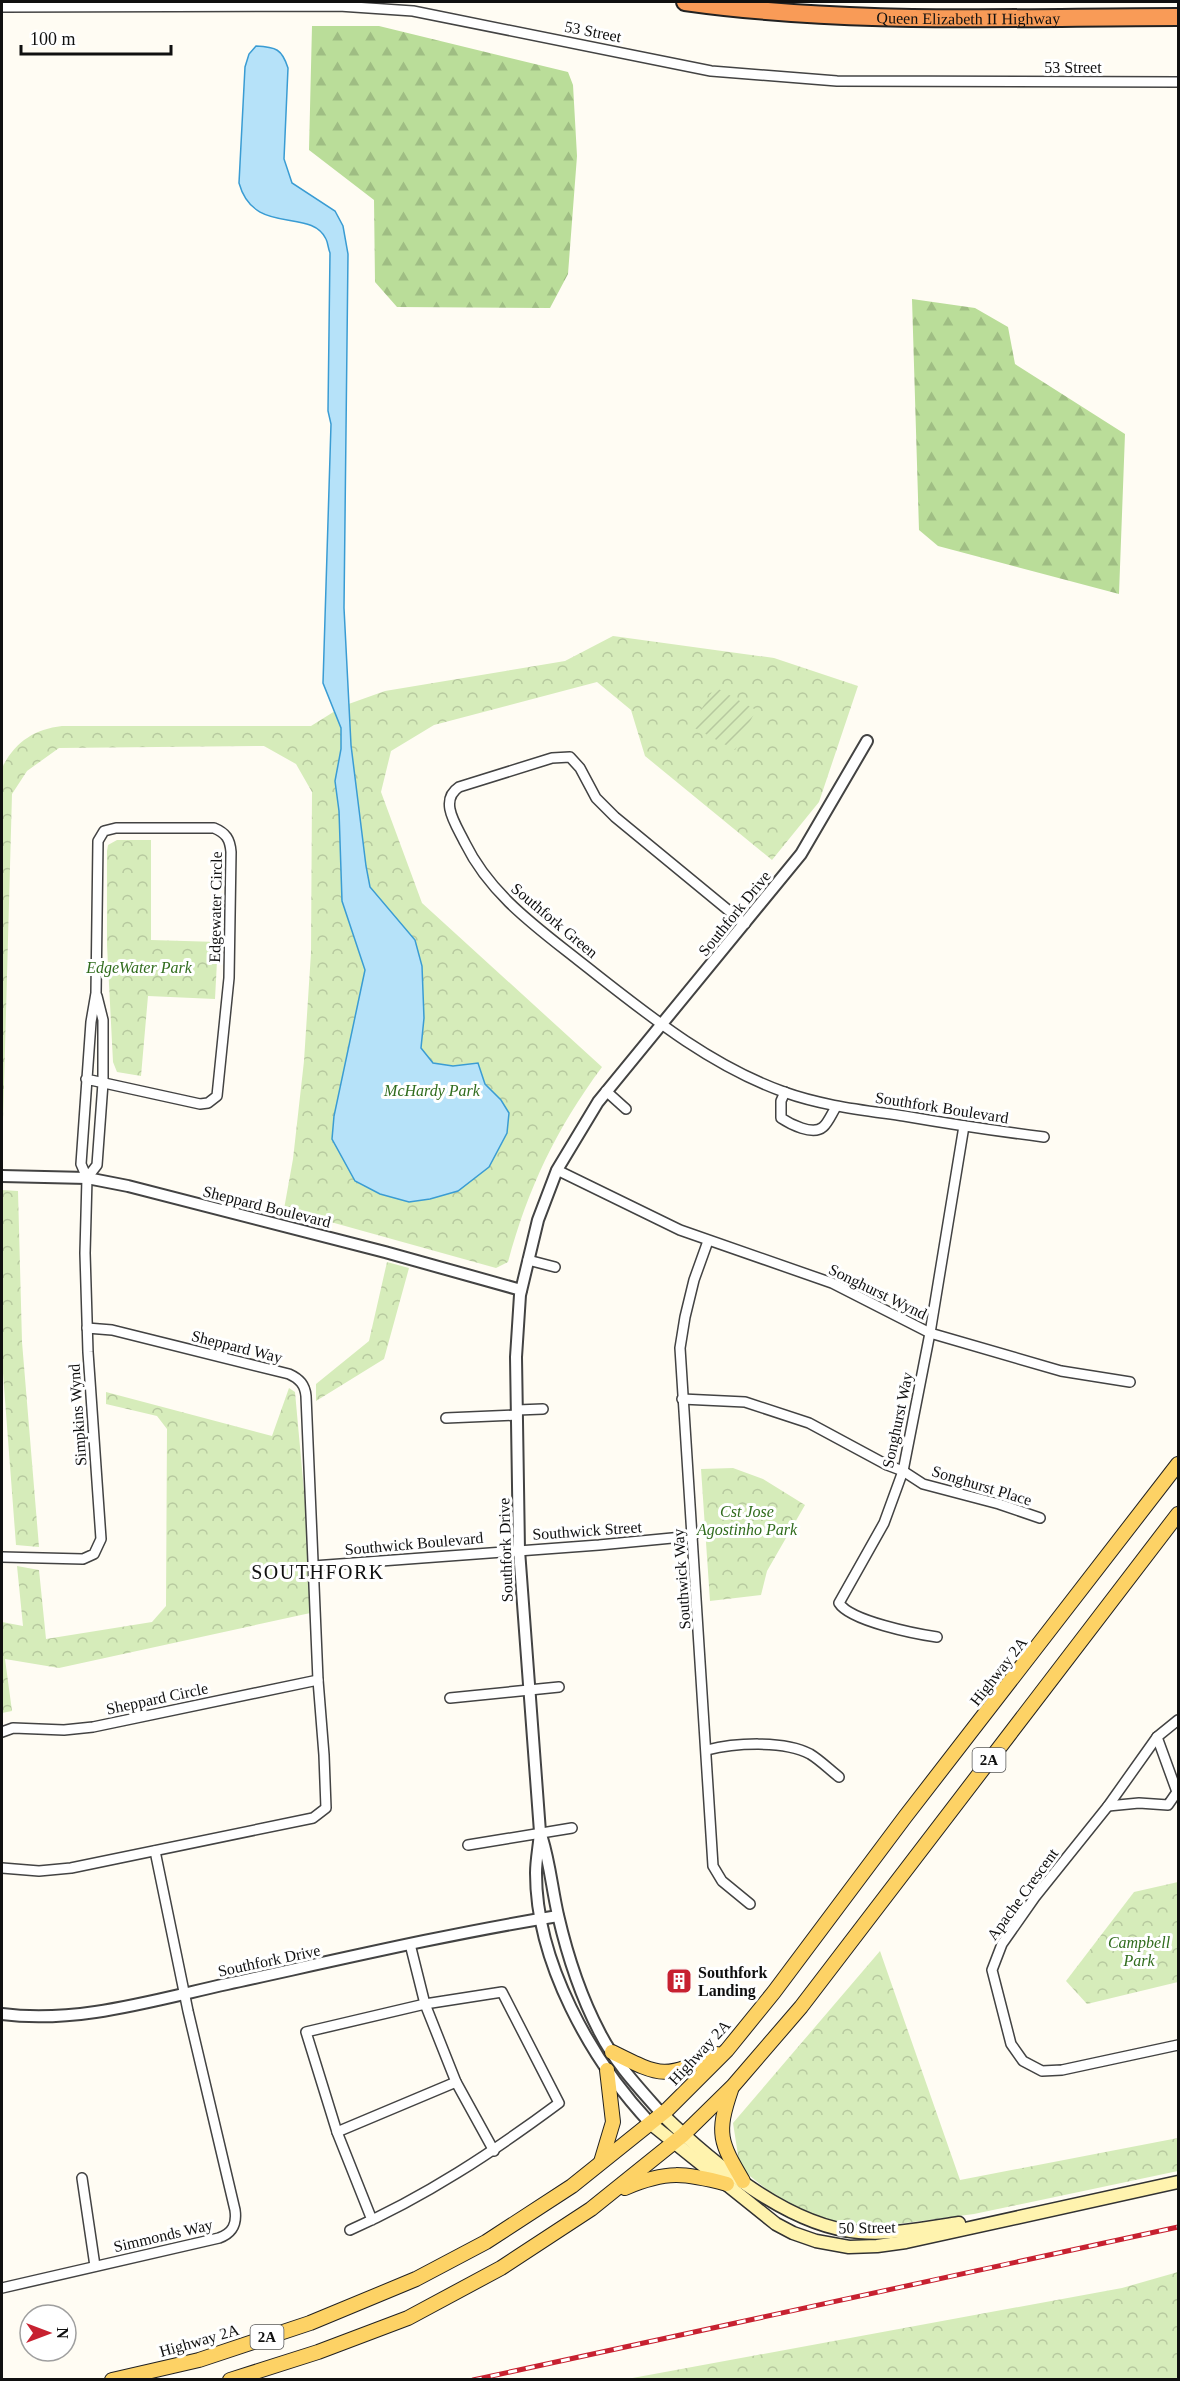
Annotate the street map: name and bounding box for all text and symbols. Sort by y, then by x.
street label: Queen Elizabeth II Highway [876,9,1060,28]
scale bar [21,18,171,56]
street label: 53 Street [563,18,623,45]
text: 100 m [30,29,76,49]
street label: 53 Street [1044,59,1102,76]
street label: Edgewater Circle [206,851,226,963]
street label: Southfork Drive [695,867,774,959]
street label: Southfork Green [508,879,601,961]
park label: EdgeWater Park [85,959,193,977]
park label: McHardy Park [383,1082,481,1100]
street label: Southfork Boulevard [874,1089,1010,1126]
street label: Sheppard Boulevard [201,1182,333,1232]
street label: Songhurst Wynd [826,1260,929,1323]
street label: Sheppard Way [189,1327,284,1367]
street label: Simpkins Wynd [65,1363,91,1467]
street label: Songhurst Way [879,1371,917,1470]
street label: Songhurst Place [930,1462,1034,1510]
street label: Southfork Drive [495,1497,516,1602]
park label: Cst Jose Agostinho Park [696,1503,798,1539]
street label: Southwick Street [532,1518,643,1543]
street label: Southwick Way [669,1528,695,1630]
street label: Southwick Boulevard [344,1529,484,1558]
district label: SOUTHFORK [251,1561,385,1583]
street label: Highway 2A [966,1633,1031,1710]
street label: Sheppard Circle [105,1679,210,1719]
road number: 2A [972,1748,1006,1772]
street label: Apache Crescent [984,1845,1062,1944]
park label: Campbell Park [1108,1934,1171,1969]
street label: Southfork Drive [216,1941,322,1980]
place label: Southfork Landing [698,1964,767,2000]
building icon: Southfork Landing [664,1966,694,1996]
street label: Highway 2A [665,2016,735,2089]
street label: Simmonds Way [112,2216,215,2256]
street label: 50 Street [838,2218,896,2236]
north arrow [18,2303,78,2363]
street label: Highway 2A [157,2321,242,2361]
road number: 2A [250,2325,284,2349]
text: N [54,2327,71,2339]

